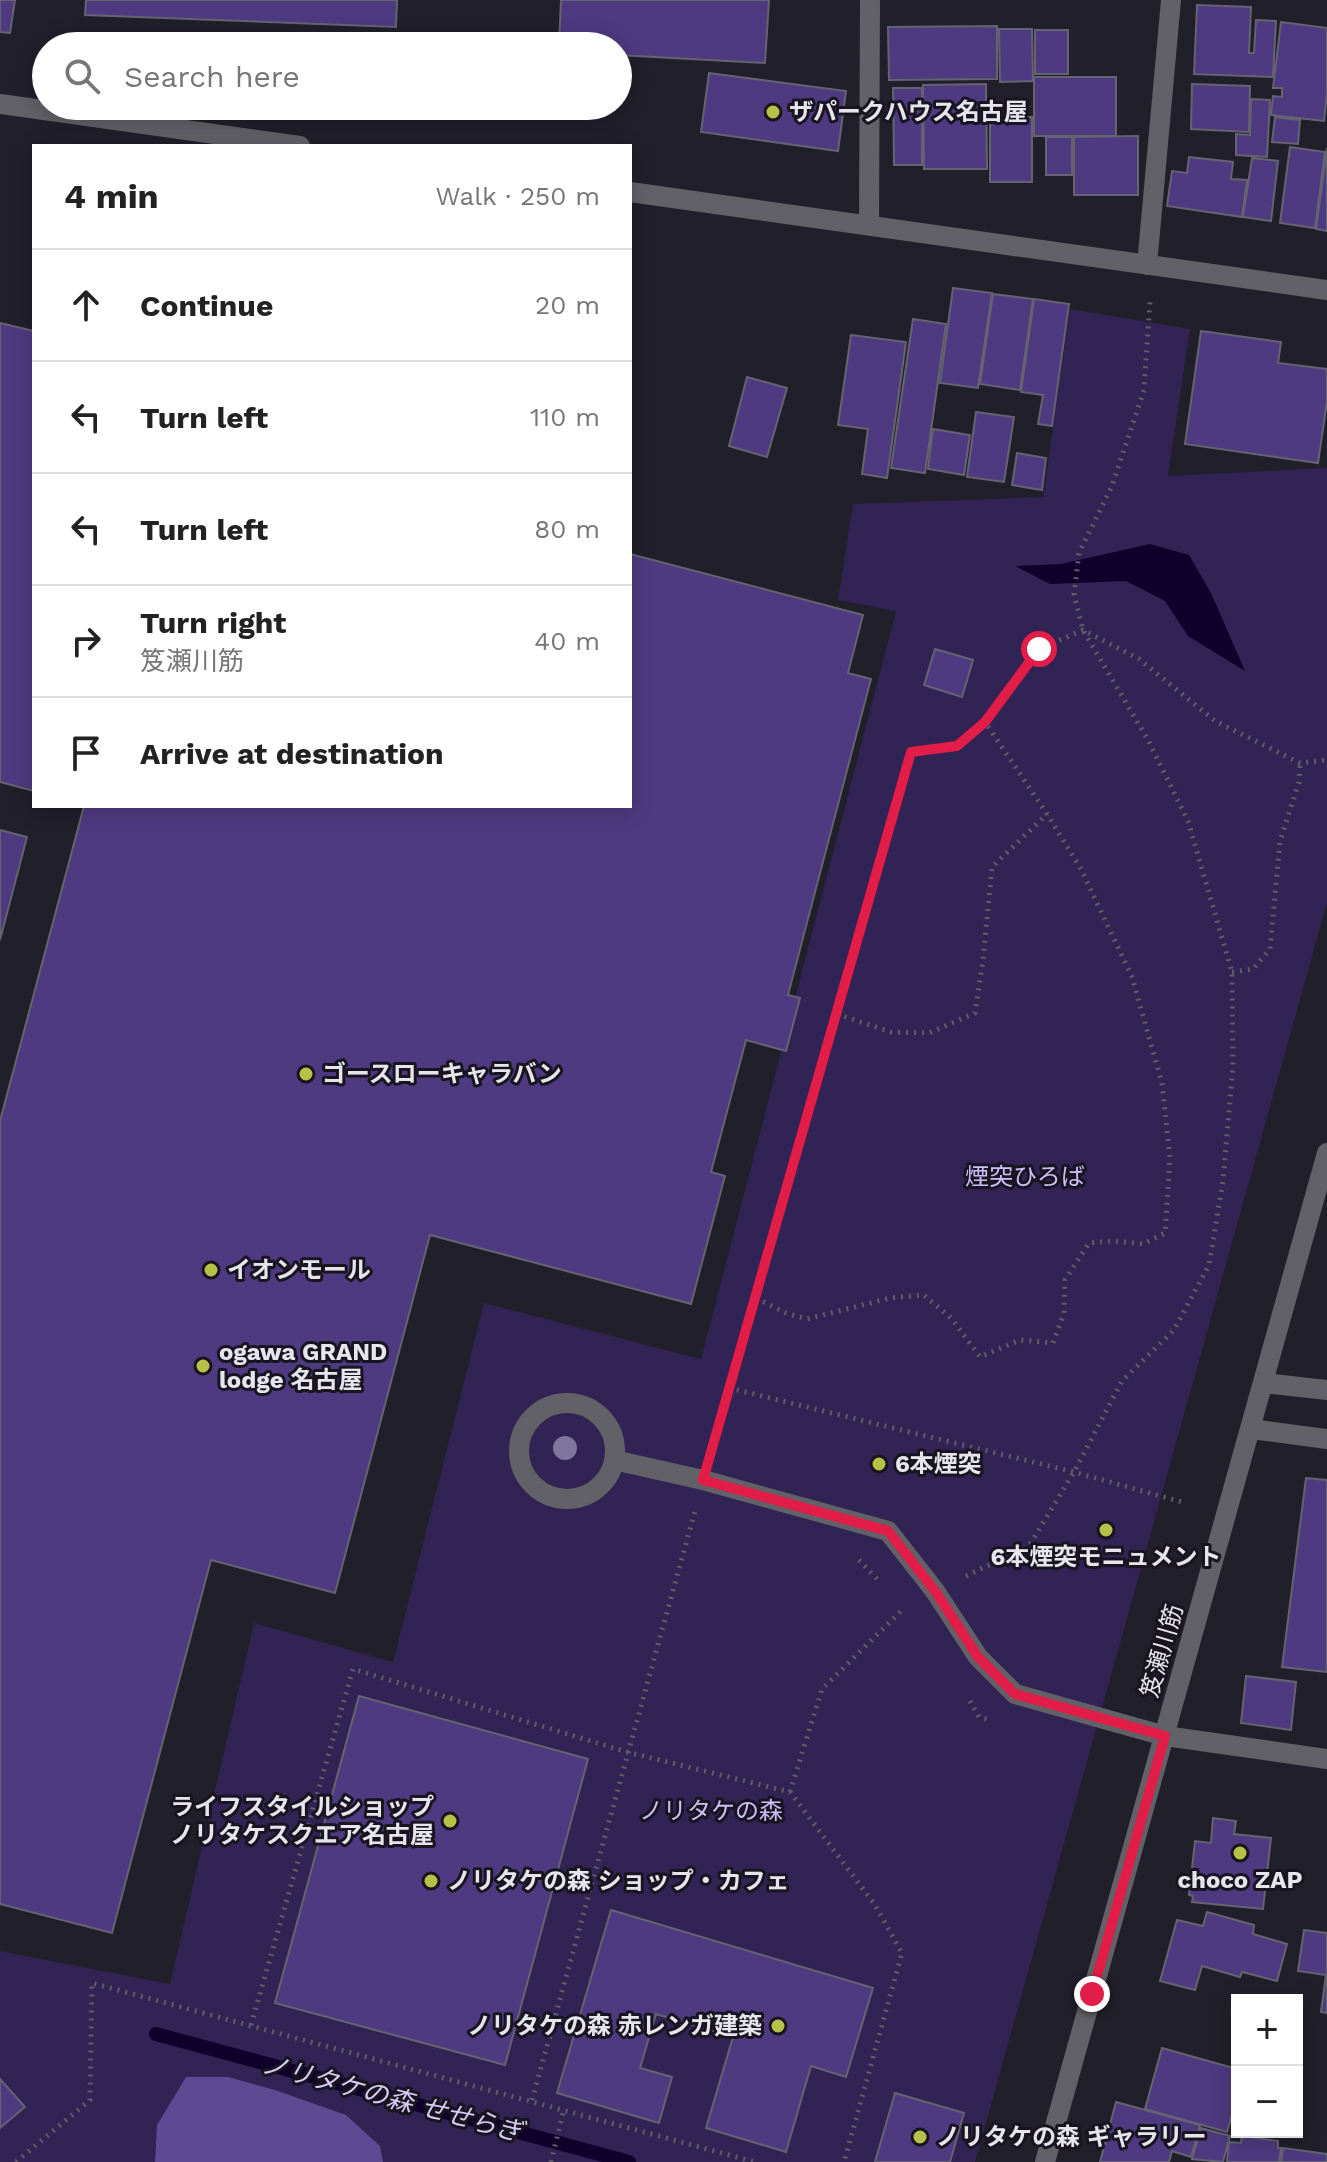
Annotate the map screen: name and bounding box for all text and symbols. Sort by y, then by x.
search box [32,32,632,120]
icon: search [60,54,104,98]
text: Search here [124,59,300,94]
place label: ザパークハウス名古屋 [789,98,1028,126]
marker: ザパークハウス名古屋 [764,103,782,121]
text: 4 min [64,176,159,216]
text: Walk · 250 m [435,181,600,211]
icon: ahead [64,283,108,327]
text: Continue [140,288,273,323]
text: 20 m [535,290,600,320]
icon: left [64,395,108,439]
text: Turn left [140,400,268,435]
text: 110 m [530,402,600,432]
icon: left [64,507,108,551]
text: Turn left [140,512,268,547]
text: 80 m [534,514,600,544]
text: Turn right [140,605,286,640]
icon: right [64,619,108,663]
text: 40 m [534,626,600,656]
route start [1021,631,1057,667]
text: 笈瀬川筋 [140,646,244,676]
icon: arrive [64,731,108,775]
text: Arrive at destination [140,736,444,771]
place label: ゴースローキャラバン [322,1060,562,1088]
marker: ゴースローキャラバン [297,1065,315,1083]
park label: 煙突ひろば [965,1163,1085,1191]
place label: イオンモール [227,1256,371,1284]
marker: イオンモール [202,1261,220,1279]
place label: ogawa GRAND lodge 名古屋 [219,1338,387,1394]
marker: ogawa GRAND lodge 名古屋 [194,1357,212,1375]
place label: 6本煙突 [895,1450,982,1478]
marker: 6本煙突 [870,1455,888,1473]
marker: 6本煙突モニュメント [1097,1521,1115,1539]
place label: 6本煙突モニュメント [991,1543,1221,1571]
street label: 笈瀬川筋 [1135,1601,1189,1701]
place label: ライフスタイルショップ ノリタケスクエア名古屋 [170,1793,434,1849]
park label: ノリタケの森 [639,1797,783,1825]
marker: ライフスタイルショップ ノリタケスクエア名古屋 [441,1812,459,1830]
marker: choco ZAP [1231,1844,1249,1862]
place label: choco ZAP [1177,1866,1303,1894]
place label: ノリタケの森 ショップ・カフェ [447,1867,790,1895]
marker: ノリタケの森 ショップ・カフェ [422,1872,440,1890]
route end [1074,1976,1110,2012]
map controls [1231,1994,1303,2138]
button: + [1231,1994,1303,2066]
place label: ノリタケの森 赤レンガ建築 [467,2012,762,2040]
marker: ノリタケの森 赤レンガ建築 [769,2017,787,2035]
water label: ノリタケの森 せせらぎ [258,2049,530,2148]
button: − [1231,2066,1303,2138]
place label: ノリタケの森 ギャラリー [936,2123,1207,2151]
marker: ノリタケの森 ギャラリー [911,2128,929,2146]

